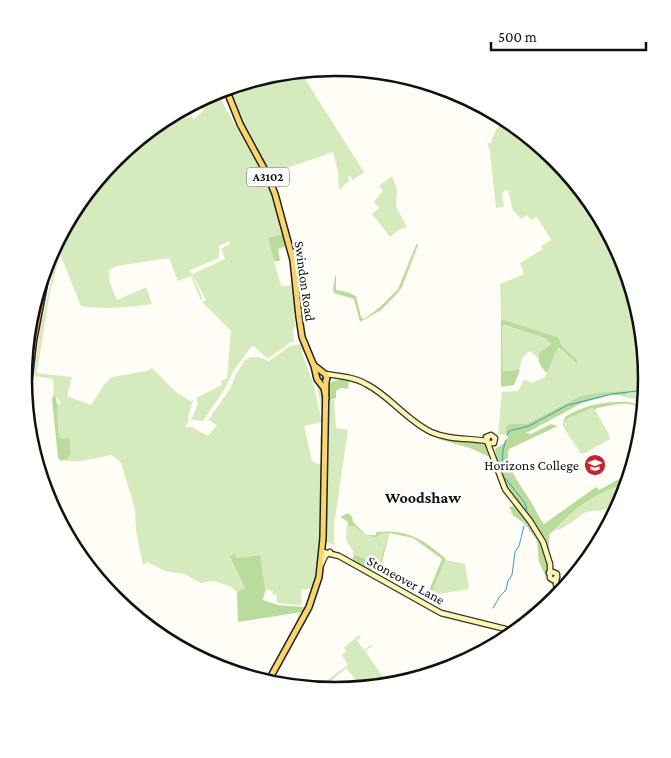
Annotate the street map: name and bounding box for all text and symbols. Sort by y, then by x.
scale bar [491,20,646,52]
text: 500 m [498,29,537,45]
road number: A3102 [247,168,289,186]
street label: Swindon Road [291,240,319,323]
school or university icon: Horizons College [583,453,607,477]
place label: Horizons College [484,457,579,473]
district label: Woodshaw [384,489,461,506]
street label: Stoneover Lane [365,552,447,608]

